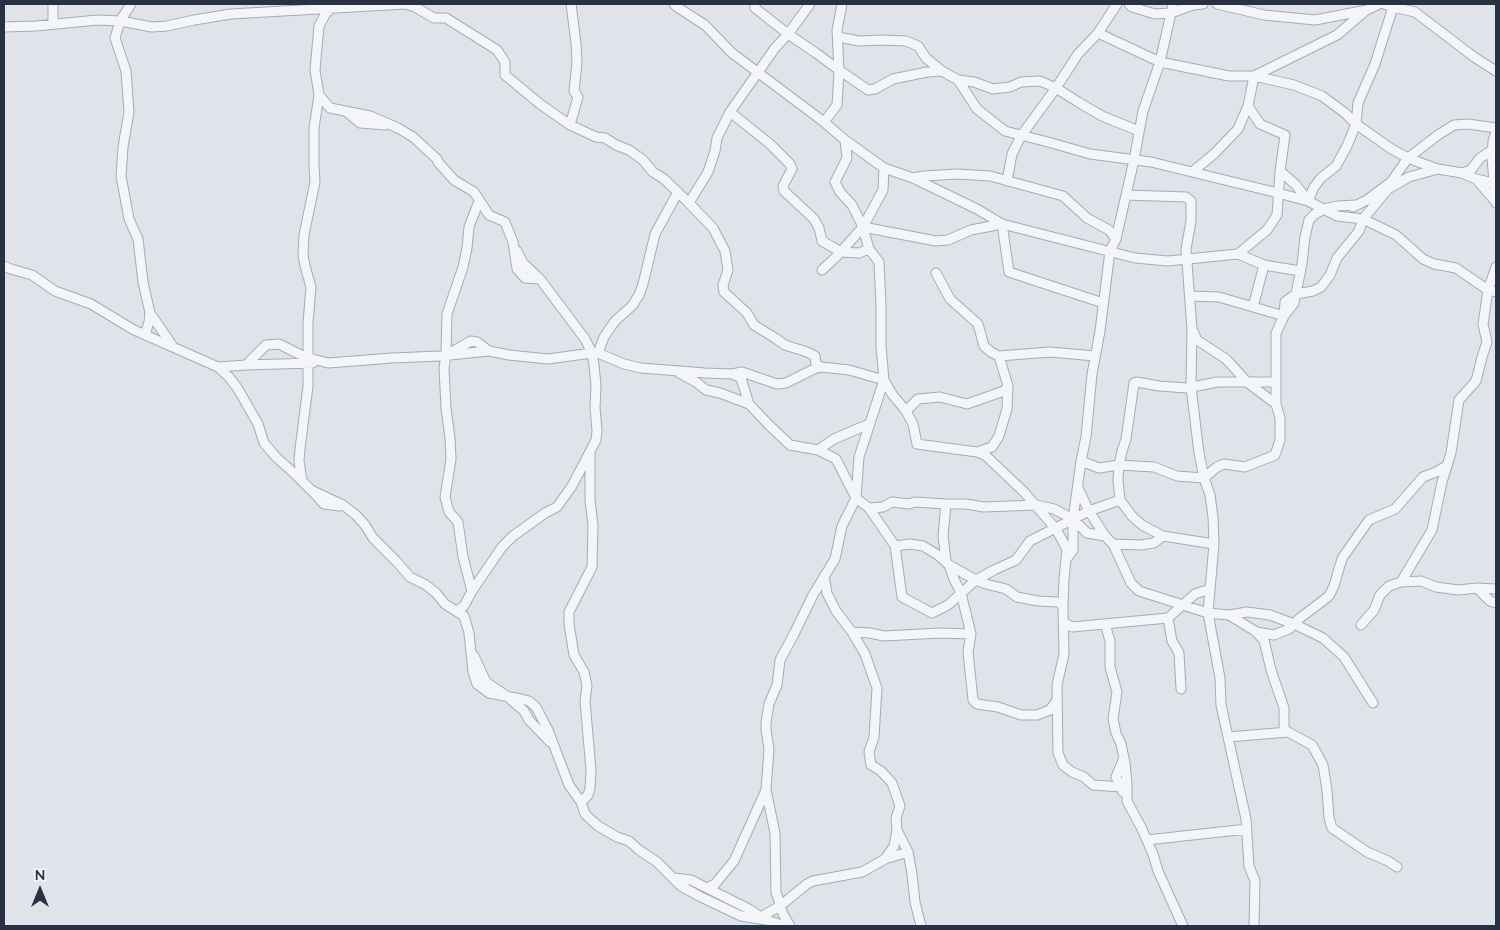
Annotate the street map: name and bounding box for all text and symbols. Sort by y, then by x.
north arrow [15,865,65,915]
text: N [35,866,45,884]

